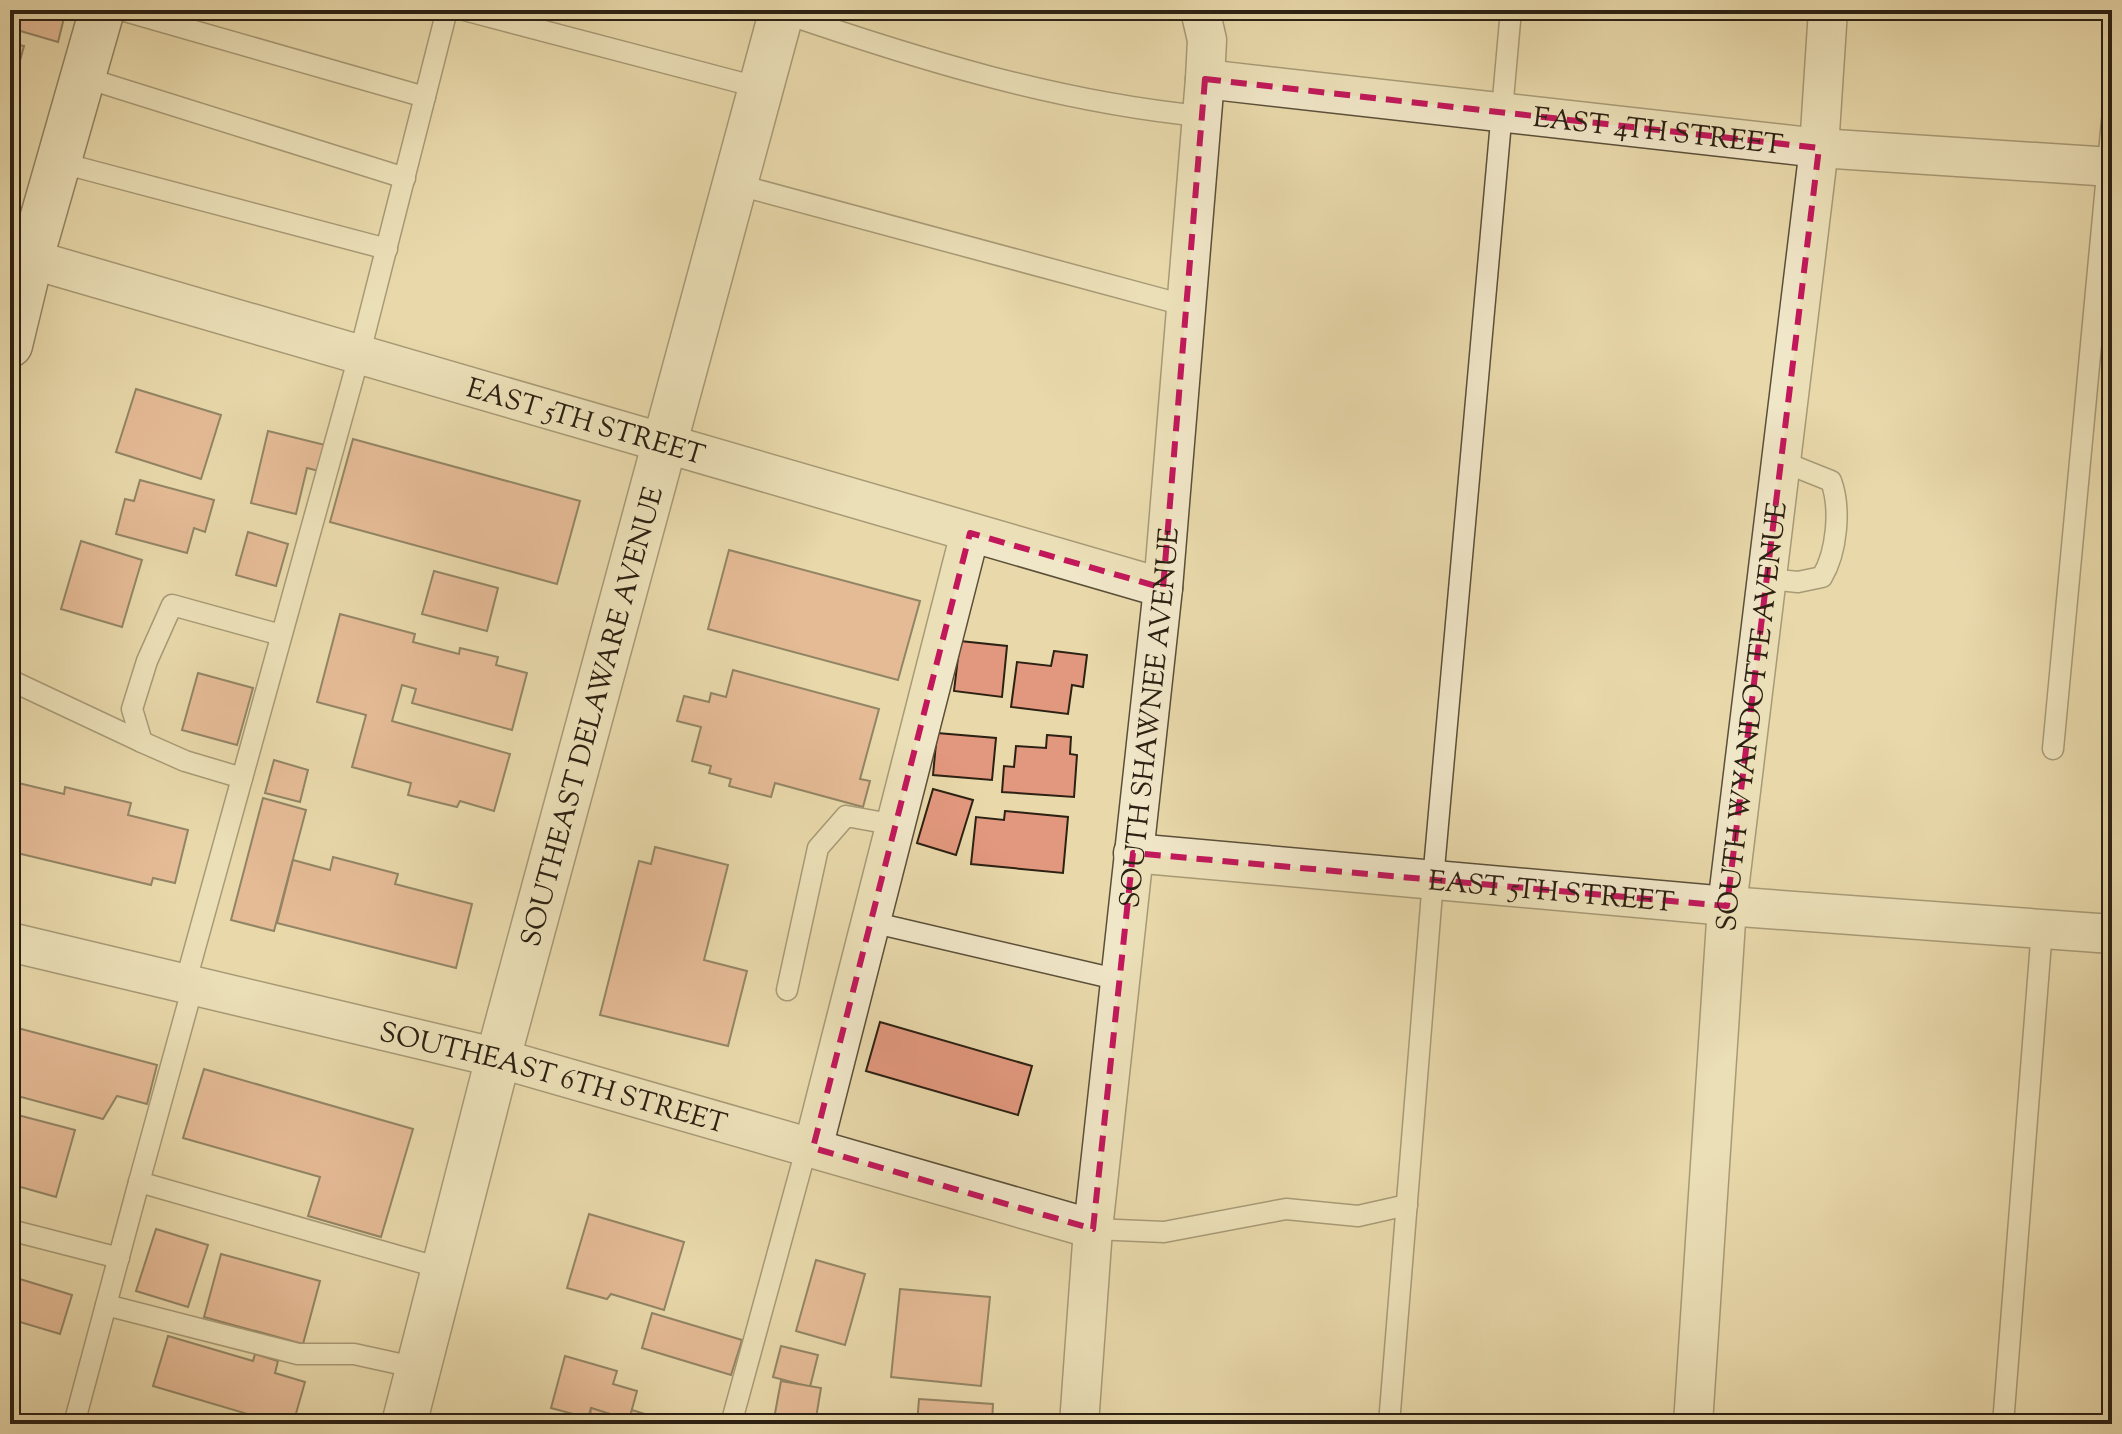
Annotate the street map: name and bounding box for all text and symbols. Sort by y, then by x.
street label: EAST 4TH STREET [1531,99,1785,167]
street label: EAST 5TH STREET [461,370,710,477]
street label: SOUTHEAST DELAWARE AVENUE [512,482,675,951]
street label: SOUTH WYANDOTTE AVENUE [1708,500,1799,933]
street label: SOUTH SHAWNEE AVENUE [1111,526,1191,910]
street label: EAST 5TH STREET [1426,862,1676,924]
street label: SOUTHEAST 6TH STREET [375,1013,731,1146]

